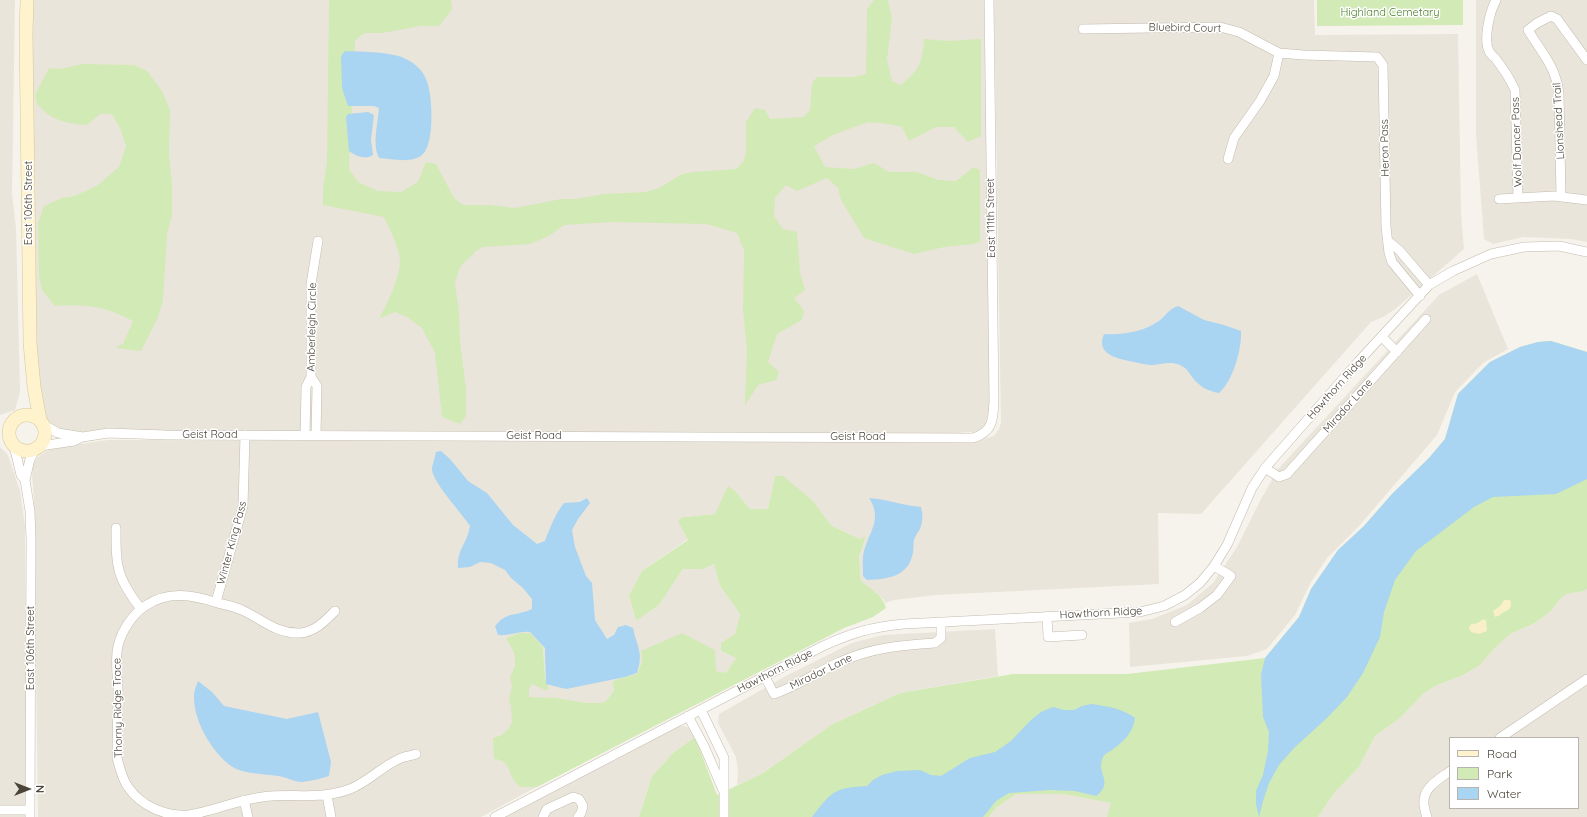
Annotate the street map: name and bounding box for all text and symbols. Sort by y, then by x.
park label: Highland Cemetary [1340,6,1440,20]
street label: Bluebird Court [1148,21,1222,35]
street label: Lionshead Trail [1550,82,1568,160]
street label: Wolf Dancer Pass [1509,97,1525,187]
street label: Heron Pass [1378,119,1392,177]
street label: East 106th Street [22,161,36,245]
street label: East 111th Street [984,178,998,258]
street label: Amberleigh Circle [305,282,319,372]
street label: Hawthorn Ridge [1304,352,1370,422]
street label: Mirador Lane [1320,376,1376,436]
street label: Geist Road [182,428,238,442]
street label: Geist Road [506,429,562,443]
street label: Geist Road [830,430,886,444]
street label: Winter King Pass [215,500,249,586]
street label: Hawthorn Ridge [1059,604,1143,622]
street label: East 106th Street [24,606,38,690]
street label: Hawthorn Ridge [735,646,815,696]
street label: Mirador Lane [788,651,854,693]
street label: Thorny Ridge Trace [111,658,125,758]
legend [1449,737,1579,809]
text: Road [1487,746,1517,761]
text: Park [1487,766,1512,781]
north arrow [8,769,48,809]
text: N [33,785,47,793]
text: Water [1487,786,1521,801]

